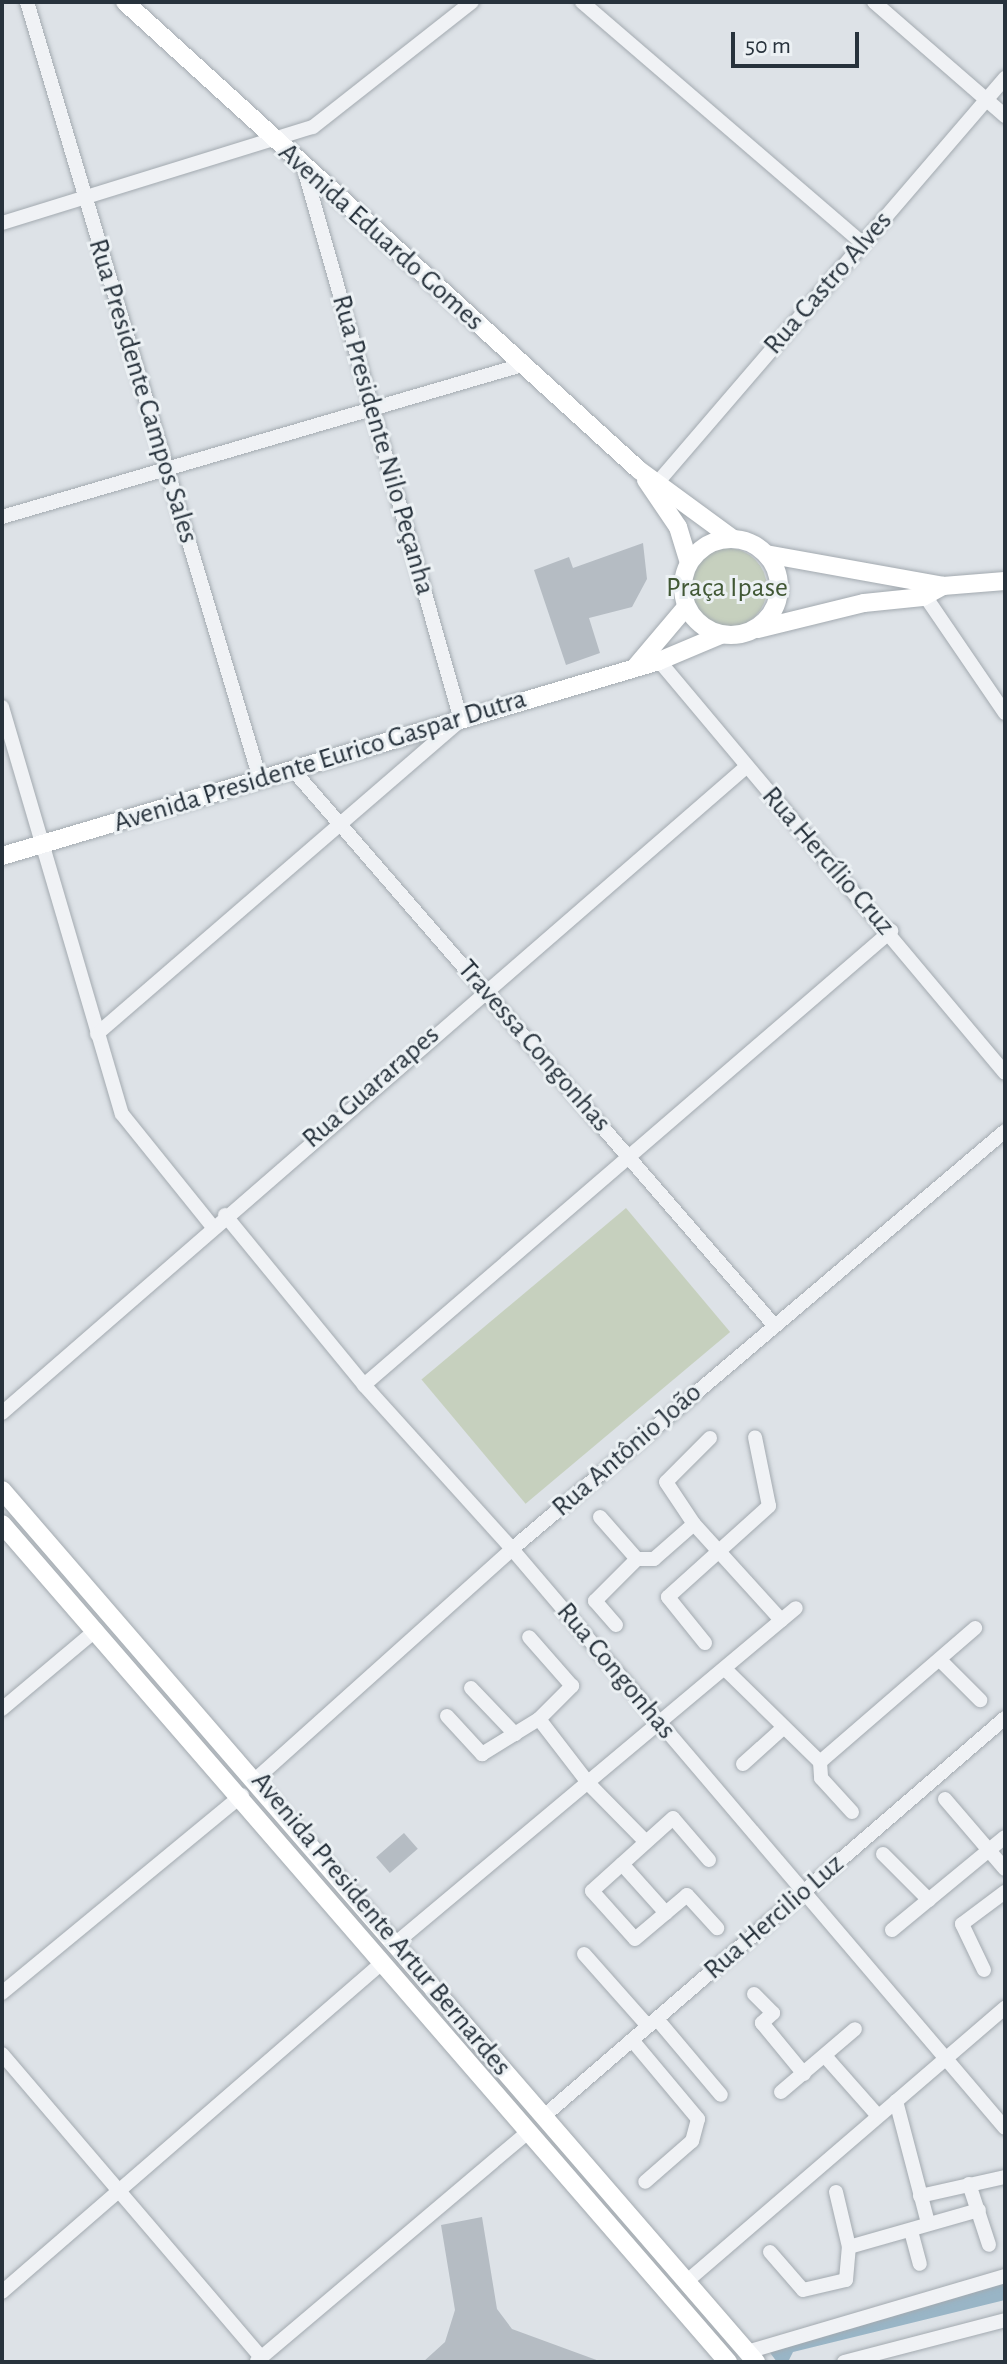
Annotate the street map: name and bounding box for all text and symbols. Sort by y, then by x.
scale bar [735,16,863,66]
text: 50 m [745,34,791,58]
street label: Avenida Eduardo Gomes [271,136,491,338]
street label: Rua Castro Alves [757,205,899,361]
street label: Rua Presidente Campos Sales [81,235,205,547]
street label: Rua Presidente Nilo Peçanha [324,291,442,599]
park label: Praça Ipase [666,571,788,605]
street label: Avenida Presidente Eurico Gaspar Dutra [110,682,530,840]
street label: Rua Hercílio Cruz [754,780,902,942]
street label: Travessa Congonhas [450,953,618,1139]
street label: Rua Guararapes [296,1018,446,1156]
street label: Rua Antônio João [545,1376,709,1524]
street label: Rua Congonhas [549,1596,683,1746]
street label: Avenida Presidente Artur Bernardes [244,1765,518,2083]
street label: Rua Hercilio Luz [697,1847,851,1987]

